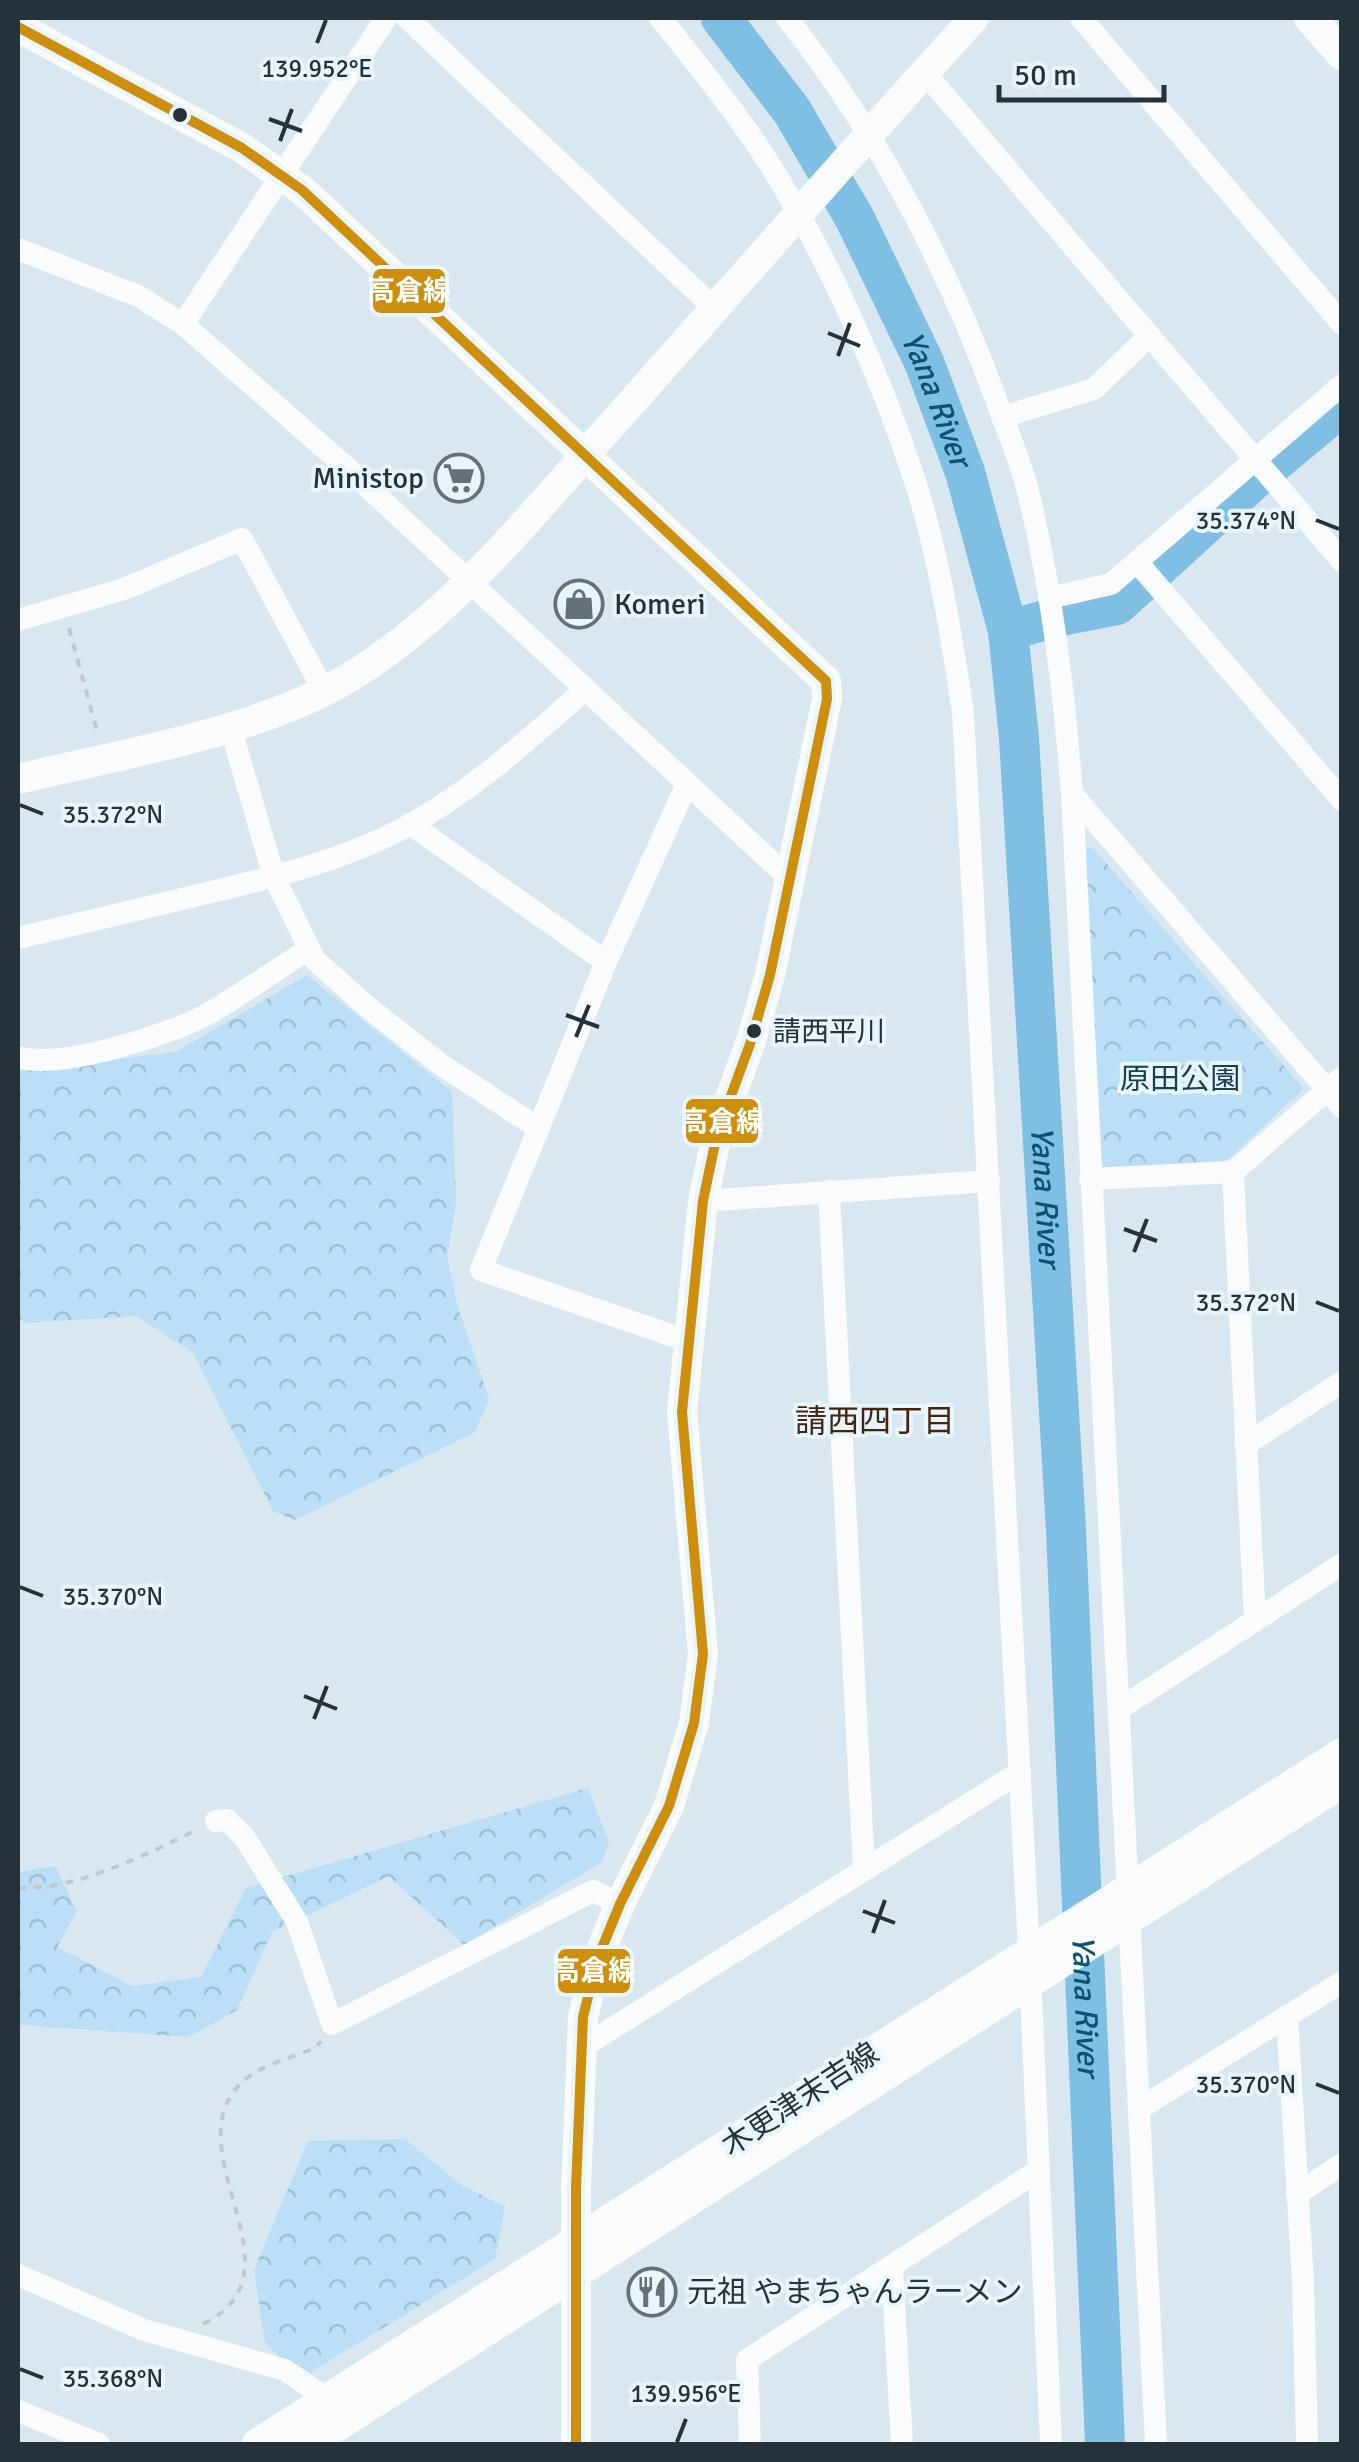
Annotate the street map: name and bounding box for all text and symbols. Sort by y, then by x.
scale bar [999,40,1164,102]
text: 139.952°E [262,53,373,84]
text: 50 m [1014,57,1077,94]
unlabelled marker [170,105,190,125]
line badge: 高倉線 [371,267,447,315]
text: 高倉線 [367,274,451,308]
water label: Yana River [892,325,982,476]
supermarket icon: Ministop [433,452,485,504]
place label: Ministop [312,460,424,497]
text: 35.374°N [1196,505,1296,536]
shop icon: Komeri [553,578,605,630]
place label: Komeri [614,586,706,623]
text: 35.372°N [63,799,163,830]
place label: 請西平川 [773,1015,885,1049]
marker: 請西平川 [744,1021,764,1041]
park label: 原田公園 [1120,1061,1240,1098]
line badge: 高倉線 [684,1097,760,1145]
text: 高倉線 [680,1105,764,1139]
water label: Yana River [1022,1125,1070,1273]
text: 35.372°N [1196,1287,1296,1318]
district label: 請西四丁目 [795,1402,955,1441]
text: 35.370°N [63,1581,163,1612]
water label: Yana River [1063,1934,1108,2081]
line badge: 高倉線 [556,1947,632,1995]
text: 高倉線 [552,1954,636,1988]
street label: 木更津末吉線 [715,2035,886,2164]
text: 35.370°N [1196,2069,1296,2100]
restaurant icon: 元祖 やまちゃんラーメン [626,2266,678,2318]
place label: 元祖 やまちゃんラーメン [687,2274,1022,2311]
text: 35.368°N [63,2363,163,2394]
text: 139.956°E [631,2378,742,2409]

